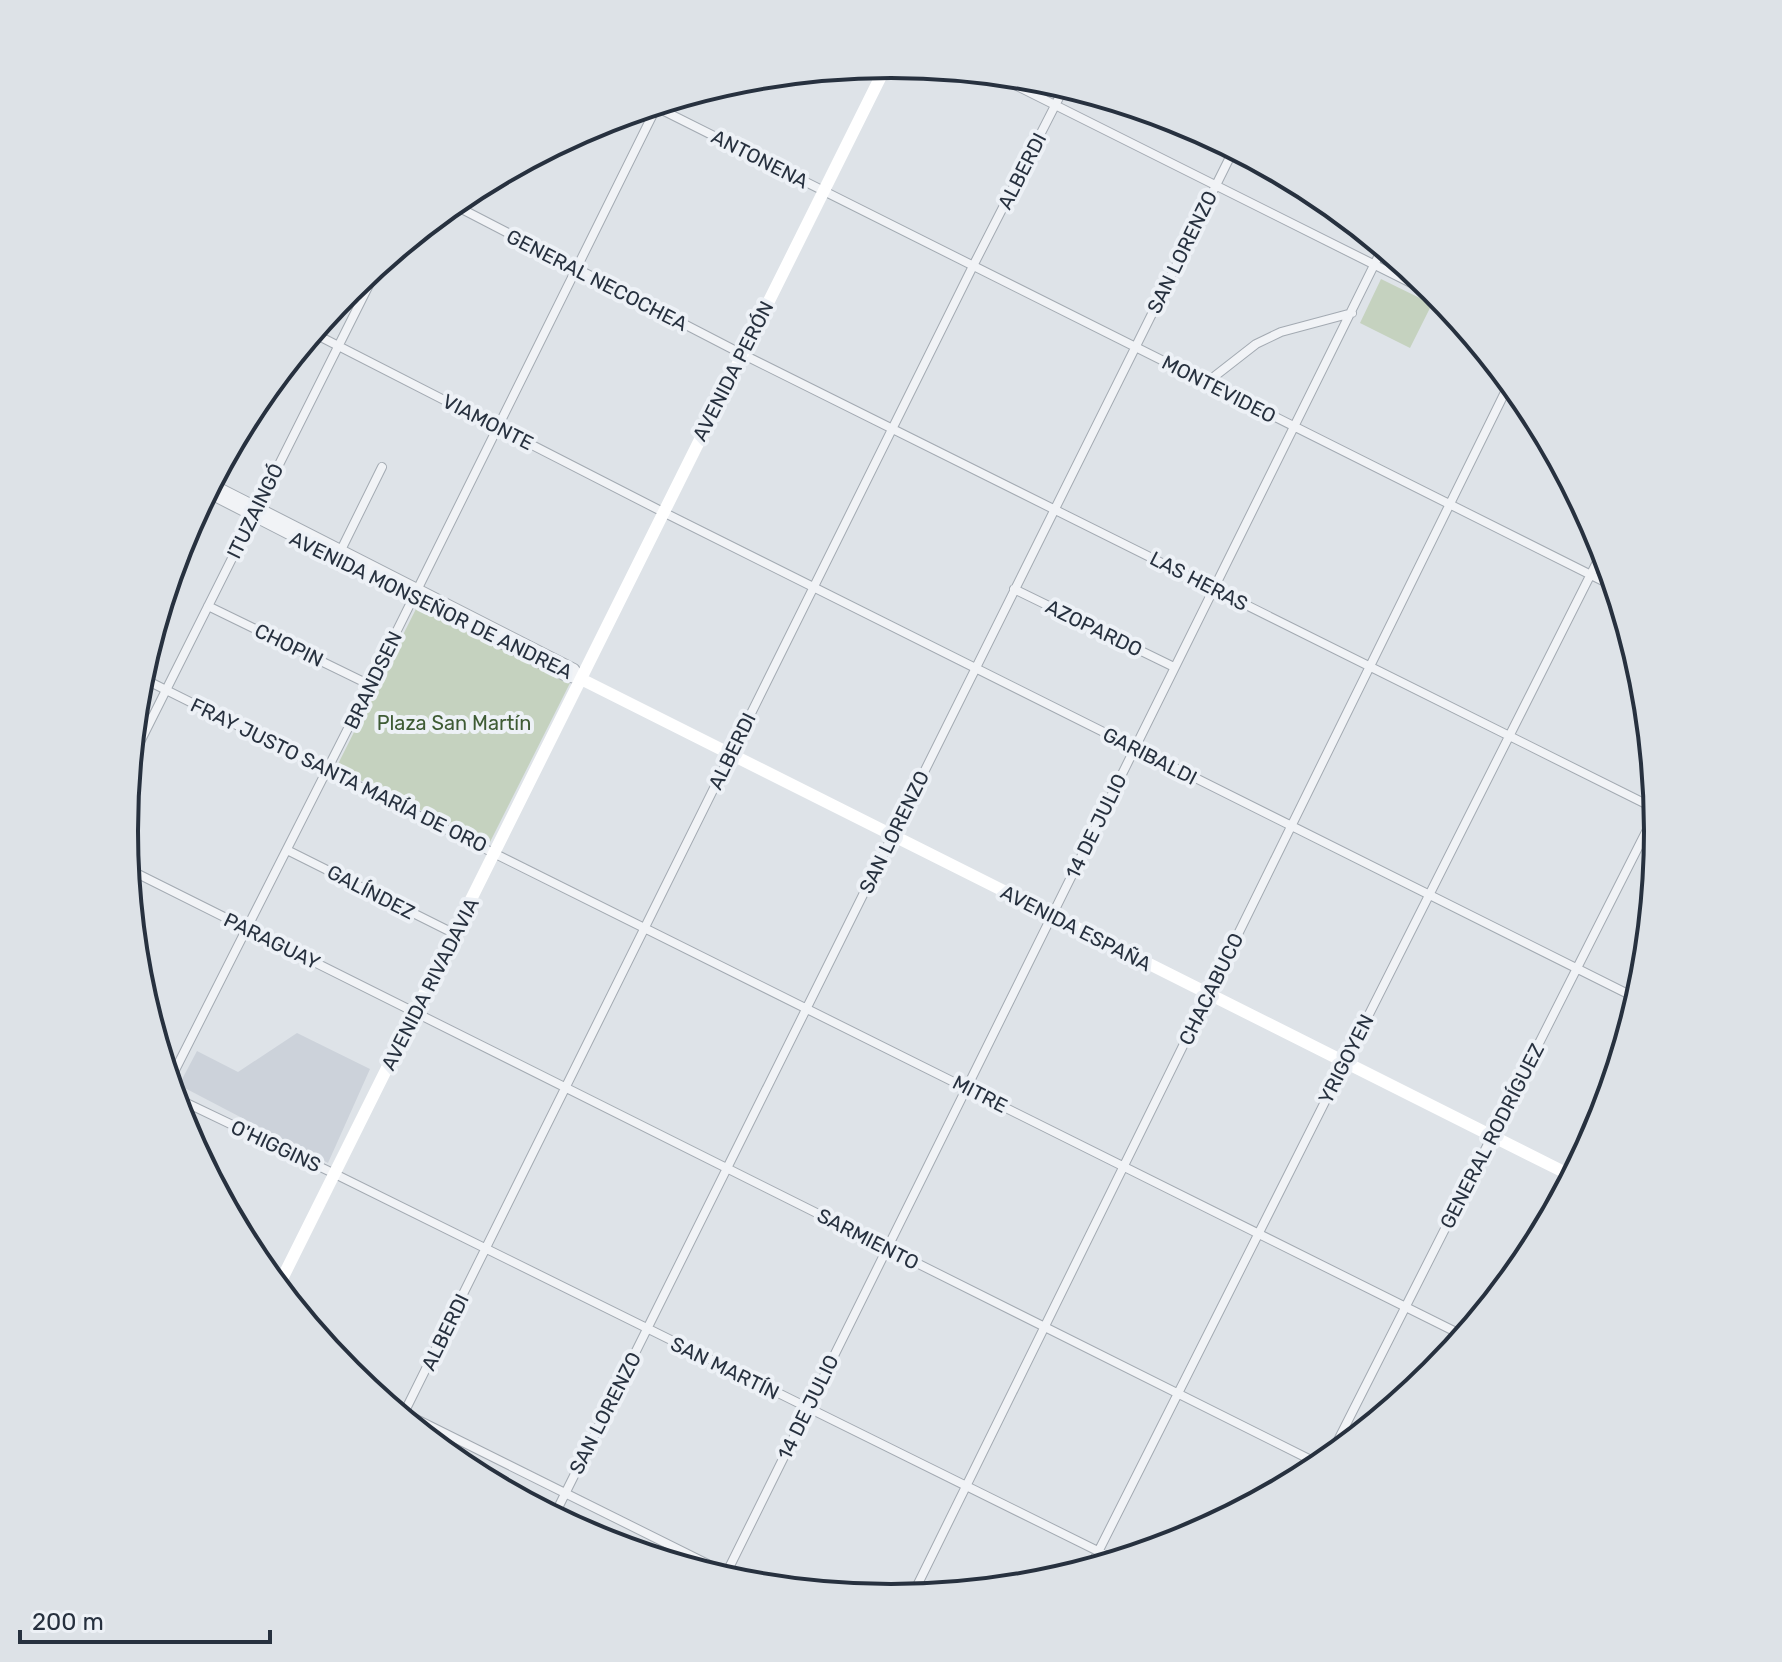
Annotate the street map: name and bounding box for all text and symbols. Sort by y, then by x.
street label: ANTONENA [708,124,812,194]
street label: ALBERDI [993,129,1051,213]
street label: SAN LORENZO [1142,187,1222,317]
street label: GENERAL NECOCHEA [503,224,691,336]
street label: AVENIDA PERÓN [687,297,779,445]
street label: MONTEVIDEO [1158,350,1280,428]
street label: VIAMONTE [438,389,538,455]
street label: ITUZAINGÓ [222,459,288,563]
street label: AVENIDA MONSEÑOR DE ANDREA [286,526,576,684]
street label: LAS HERAS [1146,546,1252,616]
street label: AZOPARDO [1042,594,1146,662]
street label: CHOPIN [251,618,327,672]
street label: BRANDSEN [339,627,407,733]
street label: FRAY JUSTO SANTA MARÍA DE ORO [187,693,491,857]
street label: ALBERDI [703,709,761,793]
park label: Plaza San Martín [377,711,531,735]
street label: GARIBALDI [1099,722,1201,790]
street label: SAN LORENZO [854,767,934,897]
street label: 14 DE JULIO [1060,770,1132,882]
street label: GALÍNDEZ [323,860,419,924]
street label: AVENIDA ESPAÑA [997,880,1155,976]
street label: AVENIDA RIVADAVIA [376,894,484,1074]
street label: PARAGUAY [220,907,324,975]
street label: CHACABUCO [1174,929,1248,1049]
street label: YRIGOYEN [1313,1010,1379,1108]
street label: GENERAL RODRÍGUEZ [1435,1039,1549,1233]
street label: MITRE [949,1070,1011,1118]
street label: O'HIGGINS [227,1115,325,1177]
street label: SARMIENTO [813,1203,923,1275]
street label: ALBERDI [416,1290,474,1374]
street label: SAN MARTÍN [667,1331,783,1405]
street label: SAN LORENZO [564,1348,646,1478]
street label: 14 DE JULIO [772,1351,844,1463]
scale bar [20,1594,270,1644]
text: 200 m [32,1608,104,1636]

